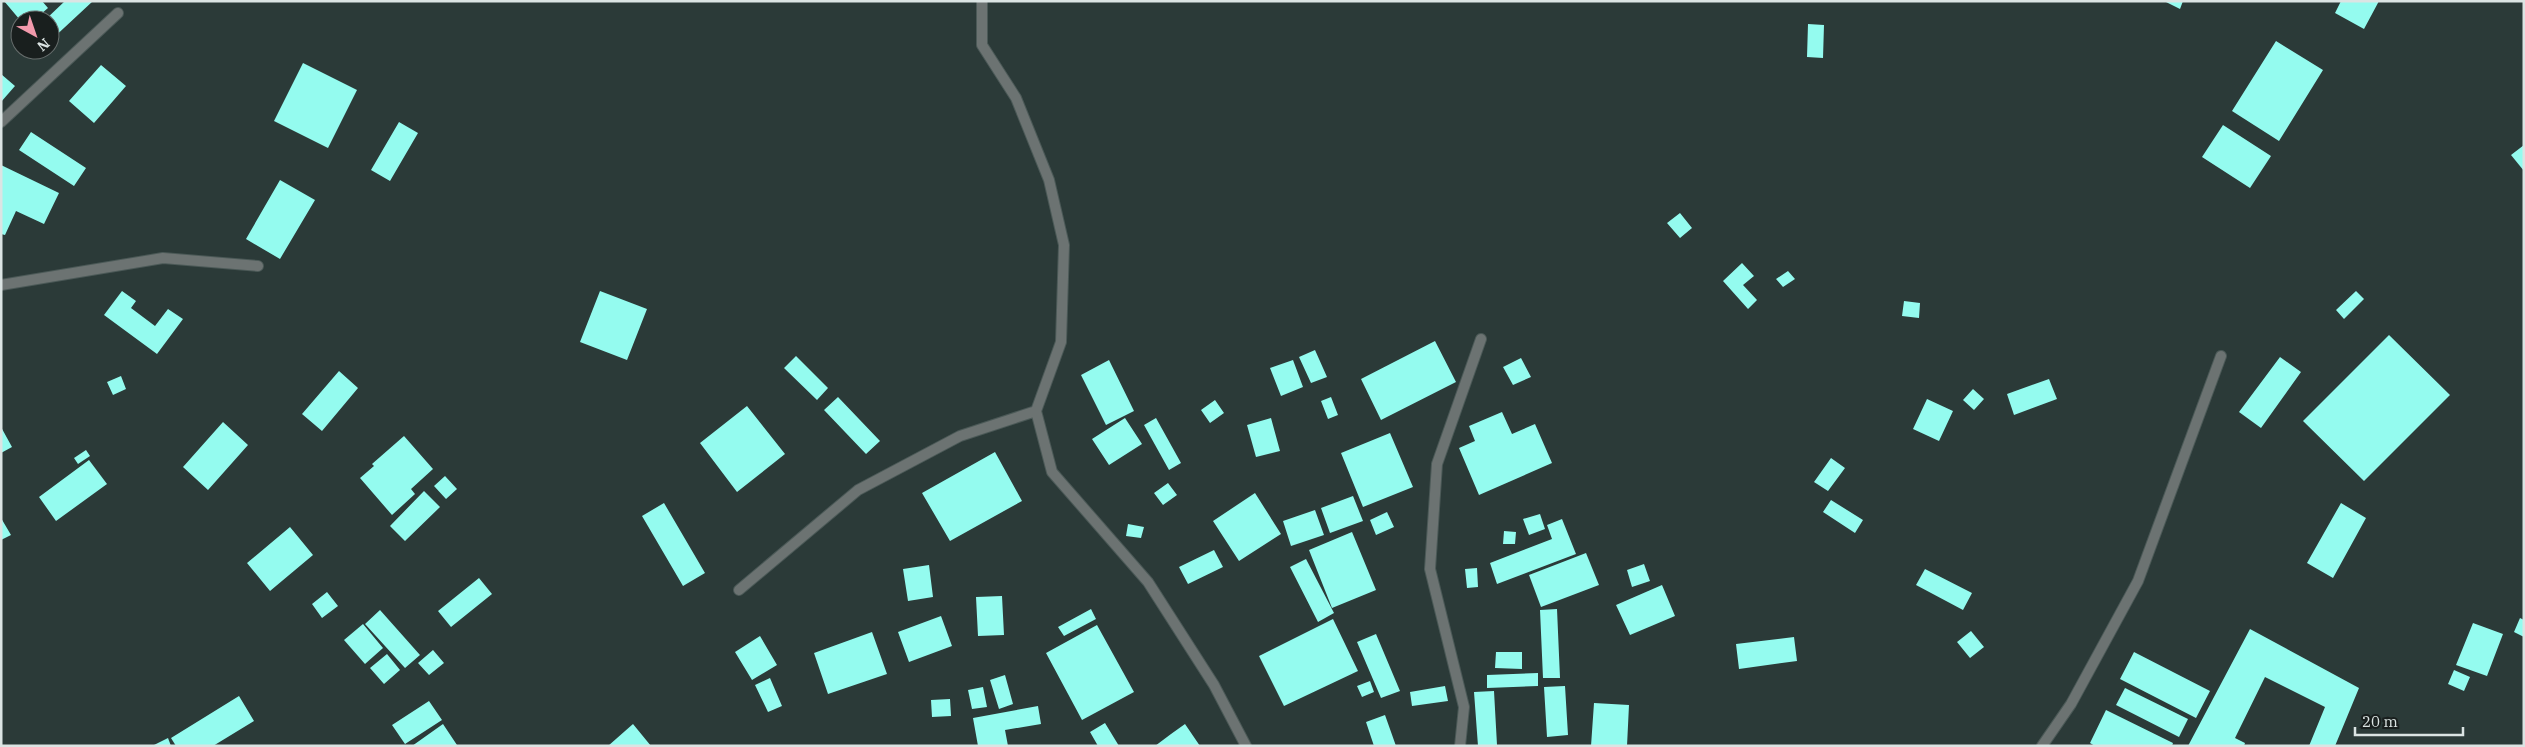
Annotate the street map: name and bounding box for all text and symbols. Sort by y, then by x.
north arrow [10,10,60,60]
text: N [33,35,53,55]
scale bar [2355,704,2462,736]
text: 20 m [2362,712,2398,731]

